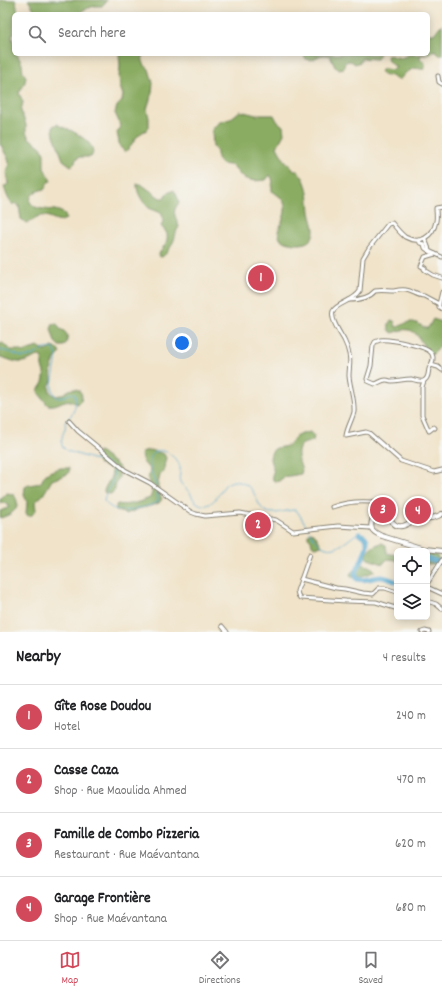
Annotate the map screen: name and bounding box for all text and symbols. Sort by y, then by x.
search box [12,12,430,56]
icon: search [26,23,48,45]
text: Search here [58,23,126,45]
pin: 1 [248,263,274,293]
your location [172,333,192,353]
pin: 3 [370,495,396,525]
pin: 4 [405,496,431,526]
pin: 2 [245,510,271,540]
map controls [394,548,430,620]
button: locate [394,548,430,584]
button: layers [394,584,430,620]
text: Nearby [16,646,60,670]
text: 4 results [383,649,426,668]
text: Gîte Rose Doudou [54,696,151,718]
text: 1 [28,707,30,726]
text: 240 m [396,707,426,726]
text: Hotel [54,718,80,737]
text: Casse Caza [54,760,118,782]
text: 2 [26,771,32,790]
text: 470 m [397,771,426,790]
text: Shop · Rue Maoulida Ahmed [54,782,187,801]
text: Famille de Combo Pizzeria [54,824,199,846]
text: 3 [26,835,32,854]
text: 620 m [395,835,426,854]
text: Restaurant · Rue Maévantana [54,846,199,865]
text: Garage Frontière [54,888,151,910]
text: 4 [26,899,32,918]
text: 680 m [395,899,426,918]
text: Shop · Rue Maévantana [54,910,167,929]
tab: Map [59,949,81,989]
tab: Directions [199,949,241,989]
tab: Saved [358,949,383,989]

